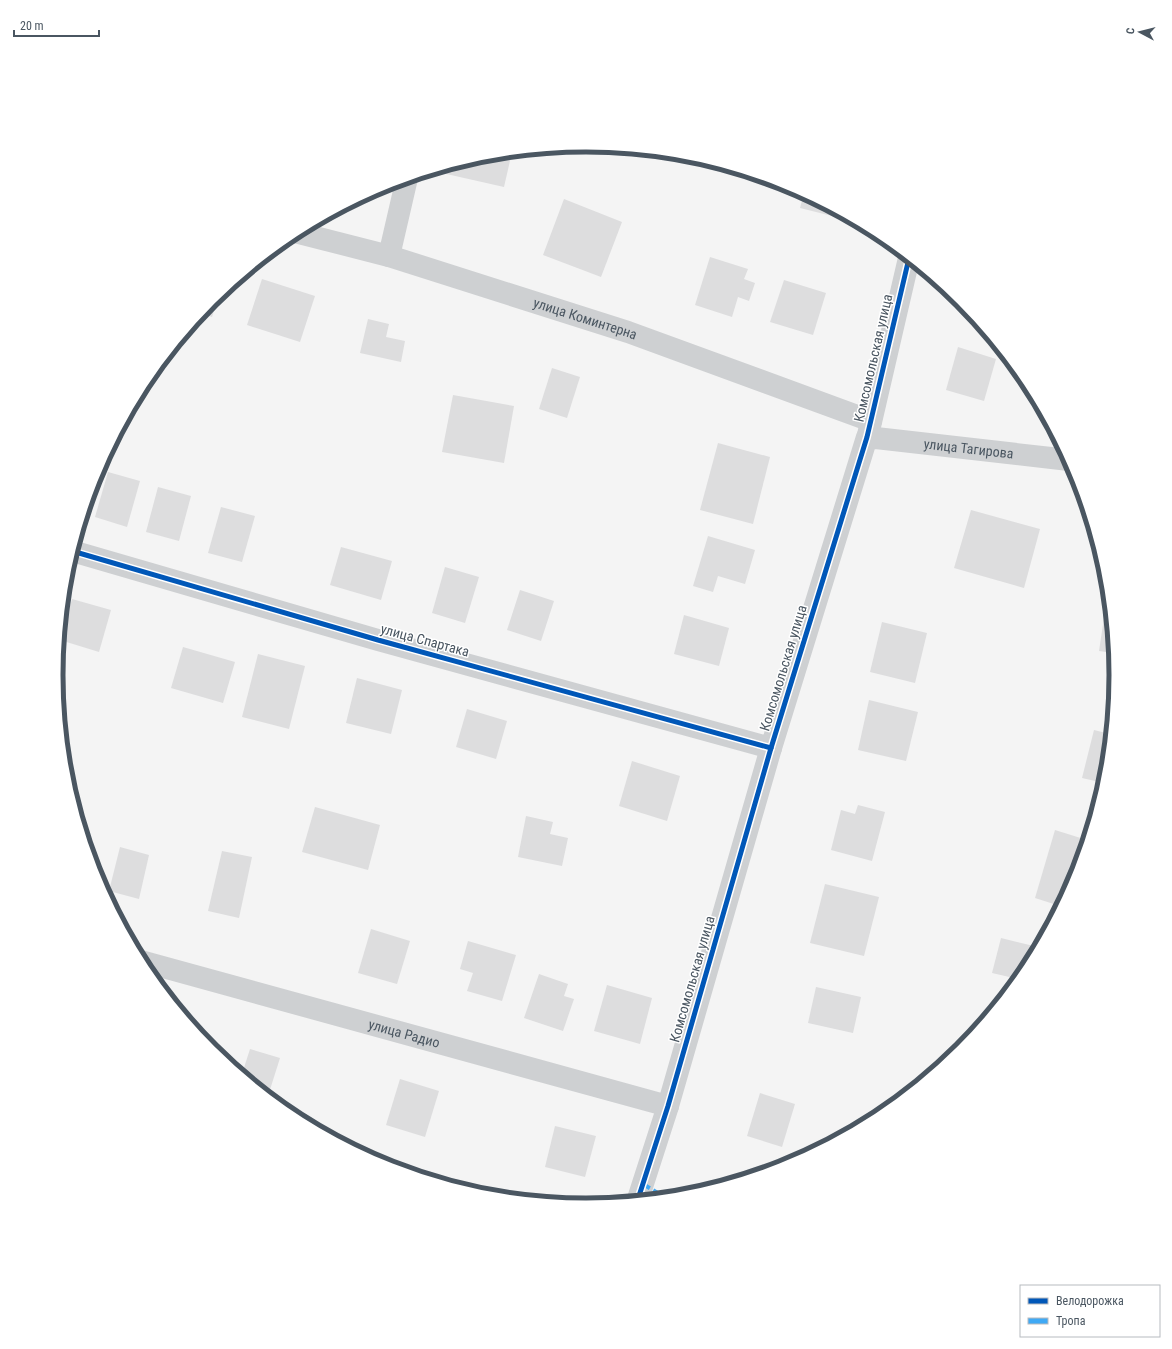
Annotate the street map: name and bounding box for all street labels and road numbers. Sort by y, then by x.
street label: Комсомольская улица [850,292,896,424]
street label: улица Коминтерна [531,294,639,343]
street label: улица Тагирова [923,436,1014,462]
street label: Комсомольская улица [756,603,810,733]
street label: улица Спартака [379,620,471,660]
street label: Комсомольская улица [666,914,718,1044]
street label: улица Радио [367,1016,442,1051]

